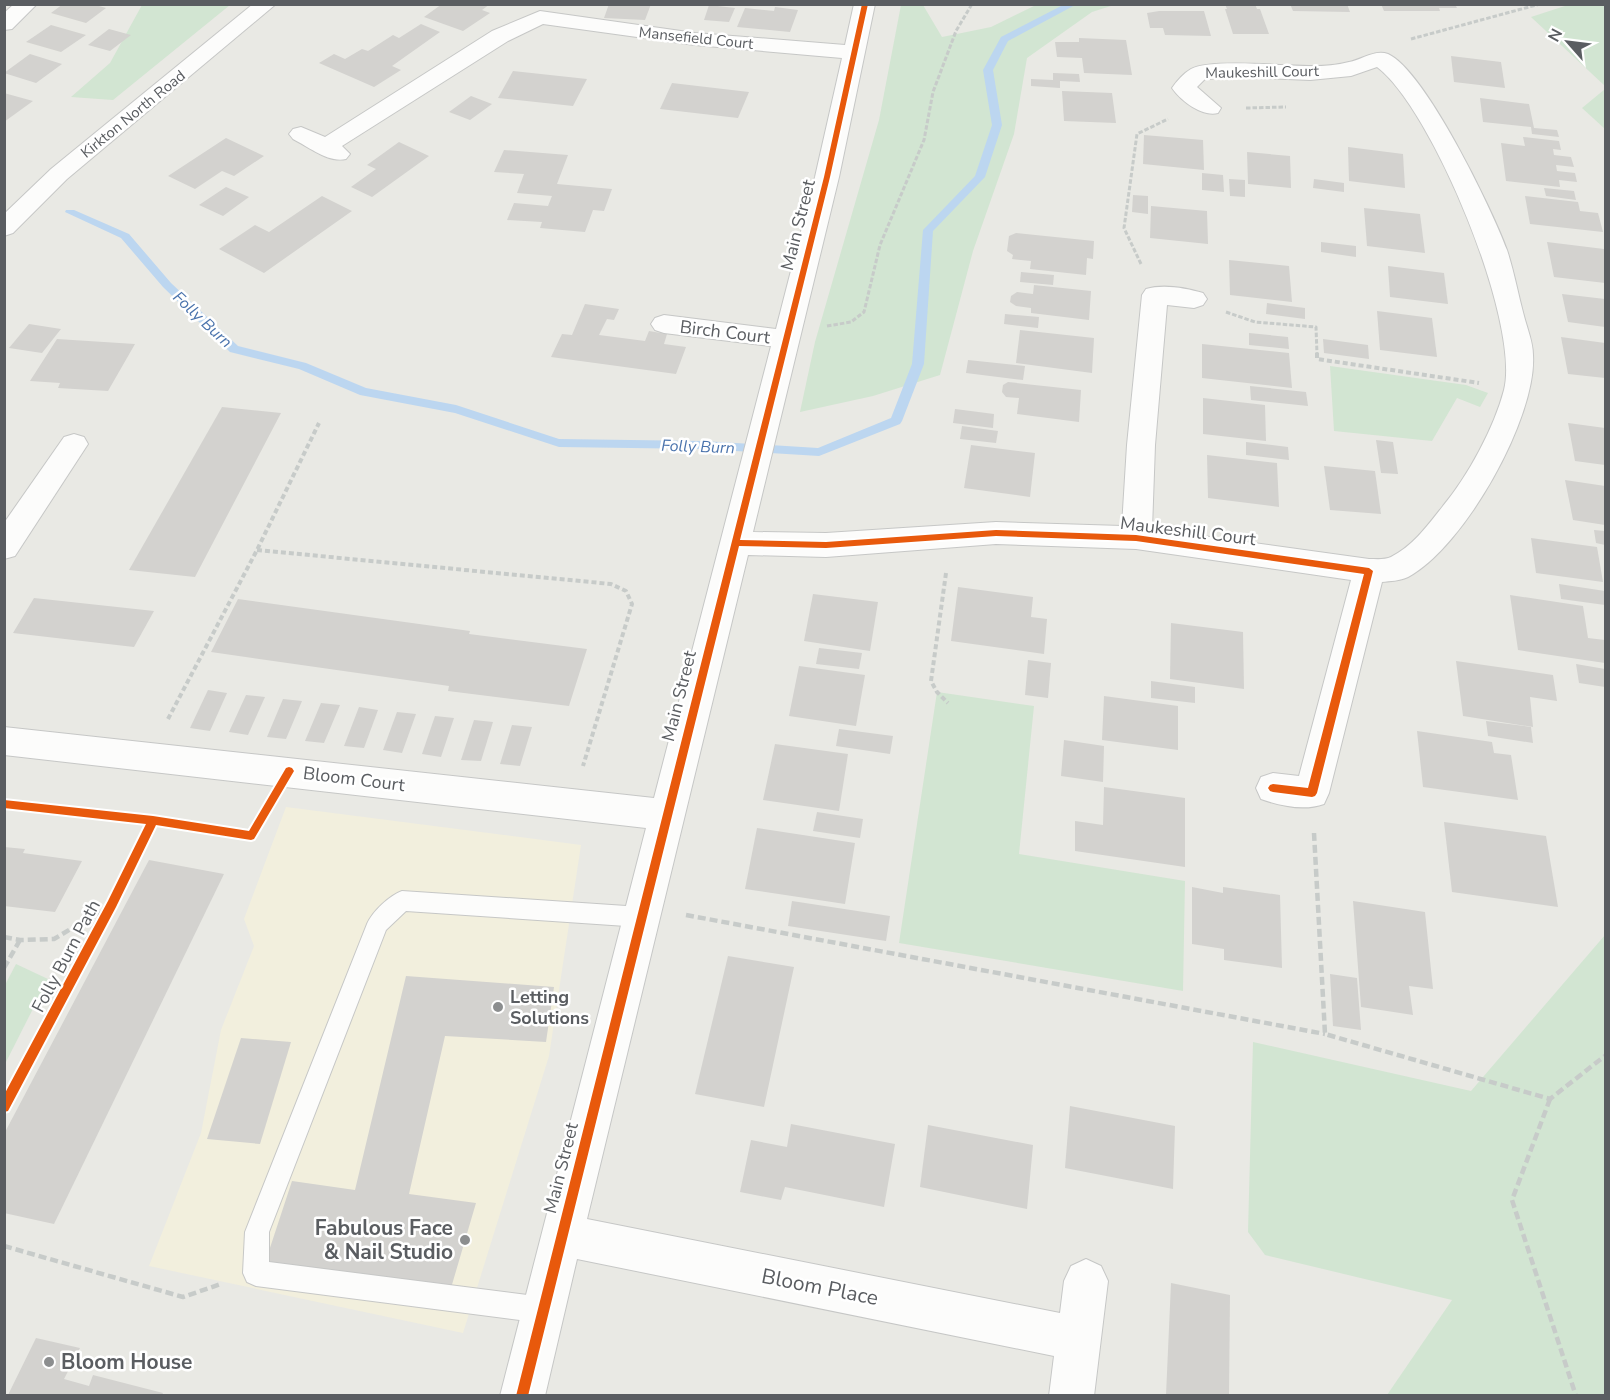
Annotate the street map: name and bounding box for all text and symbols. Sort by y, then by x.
north arrow [1538,12,1598,72]
street label: Mansefield Court [638,22,755,54]
text: N [1543,25,1568,46]
street label: Maukeshill Court [1205,61,1320,83]
street label: Kirkton North Road [77,66,189,162]
street label: Main Street [775,176,821,273]
water label: Folly Burn [168,287,237,353]
street label: Birch Court [679,315,772,350]
water label: Folly Burn [661,435,735,459]
street label: Maukeshill Court [1119,511,1258,551]
street label: Main Street [656,647,702,744]
street label: Bloom Court [302,761,407,797]
street label: Folly Burn Path [26,895,106,1017]
place label: Letting Solutions [510,985,589,1030]
marker: Letting Solutions [491,1000,505,1014]
street label: Main Street [538,1119,584,1216]
place label: Fabulous Face & Nail Studio [315,1214,453,1266]
marker: Fabulous Face & Nail Studio [458,1233,472,1247]
street label: Bloom Place [759,1262,881,1312]
place label: Bloom House [61,1348,192,1376]
marker: Bloom House [42,1355,56,1369]

